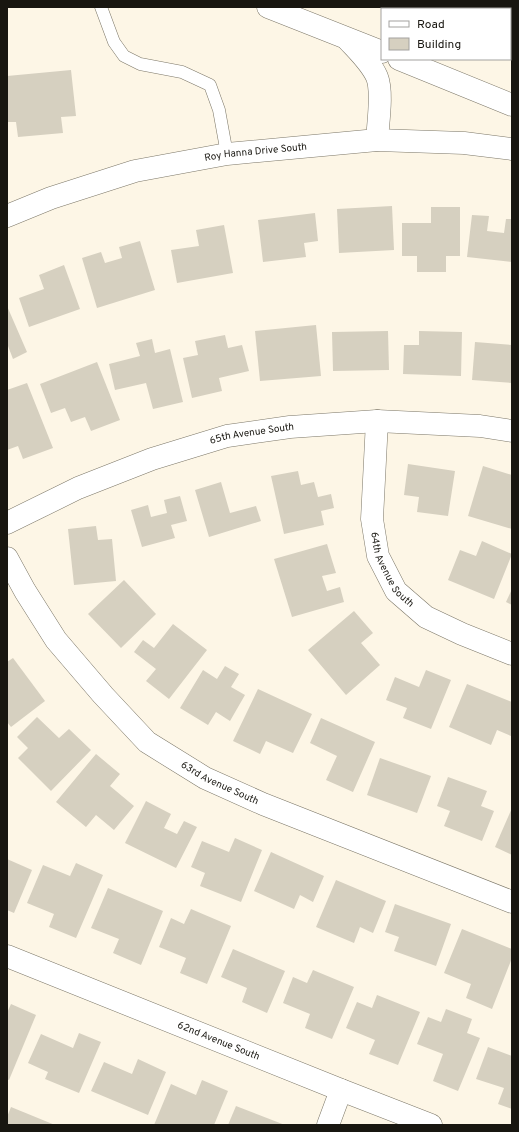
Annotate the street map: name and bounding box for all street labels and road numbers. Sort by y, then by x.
street label: Roy Hanna Drive South [203,140,307,165]
street label: 65th Avenue South [208,420,294,447]
street label: 64th Avenue South [368,531,417,610]
street label: 63rd Avenue South [178,758,261,808]
street label: 62nd Avenue South [176,1019,262,1063]

